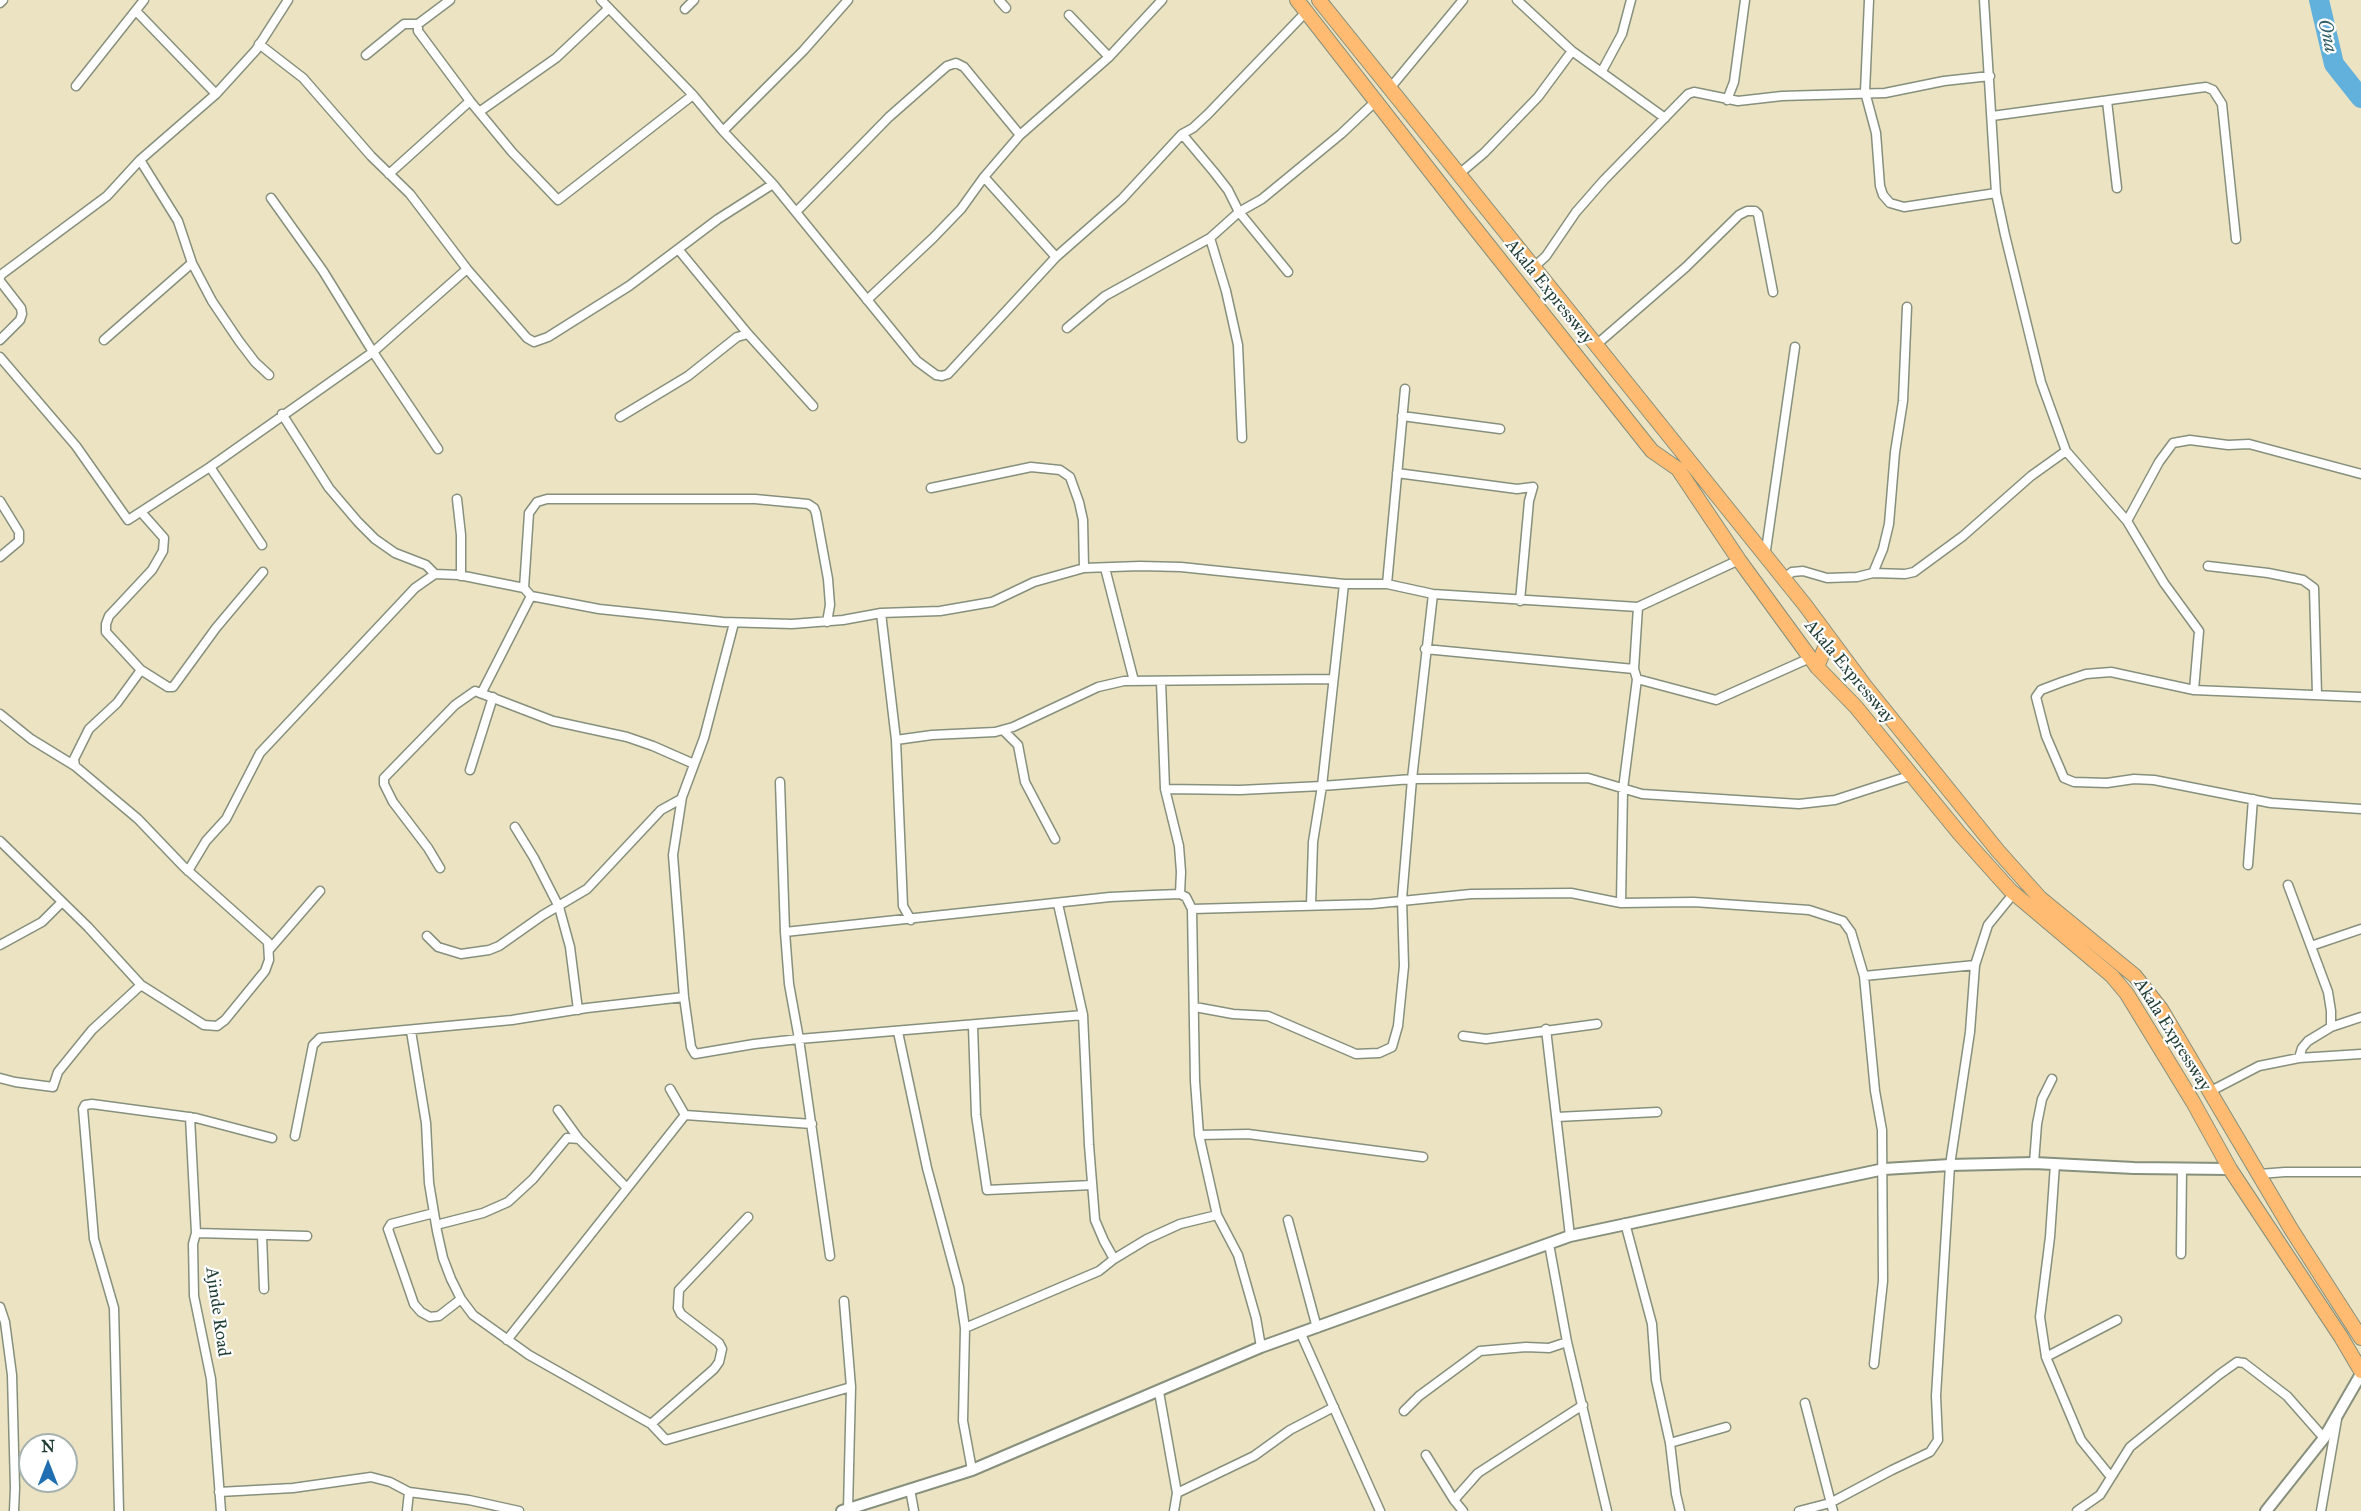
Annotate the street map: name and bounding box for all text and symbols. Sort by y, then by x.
water label: Ona [2312,17,2342,55]
street label: Akala Expressway [1500,235,1598,349]
street label: Akala Expressway [1799,616,1899,728]
street label: Akala Expressway [2129,975,2215,1095]
street label: Ajinde Road [200,1266,234,1358]
north arrow [18,1433,78,1493]
text: N [41,1437,55,1456]

